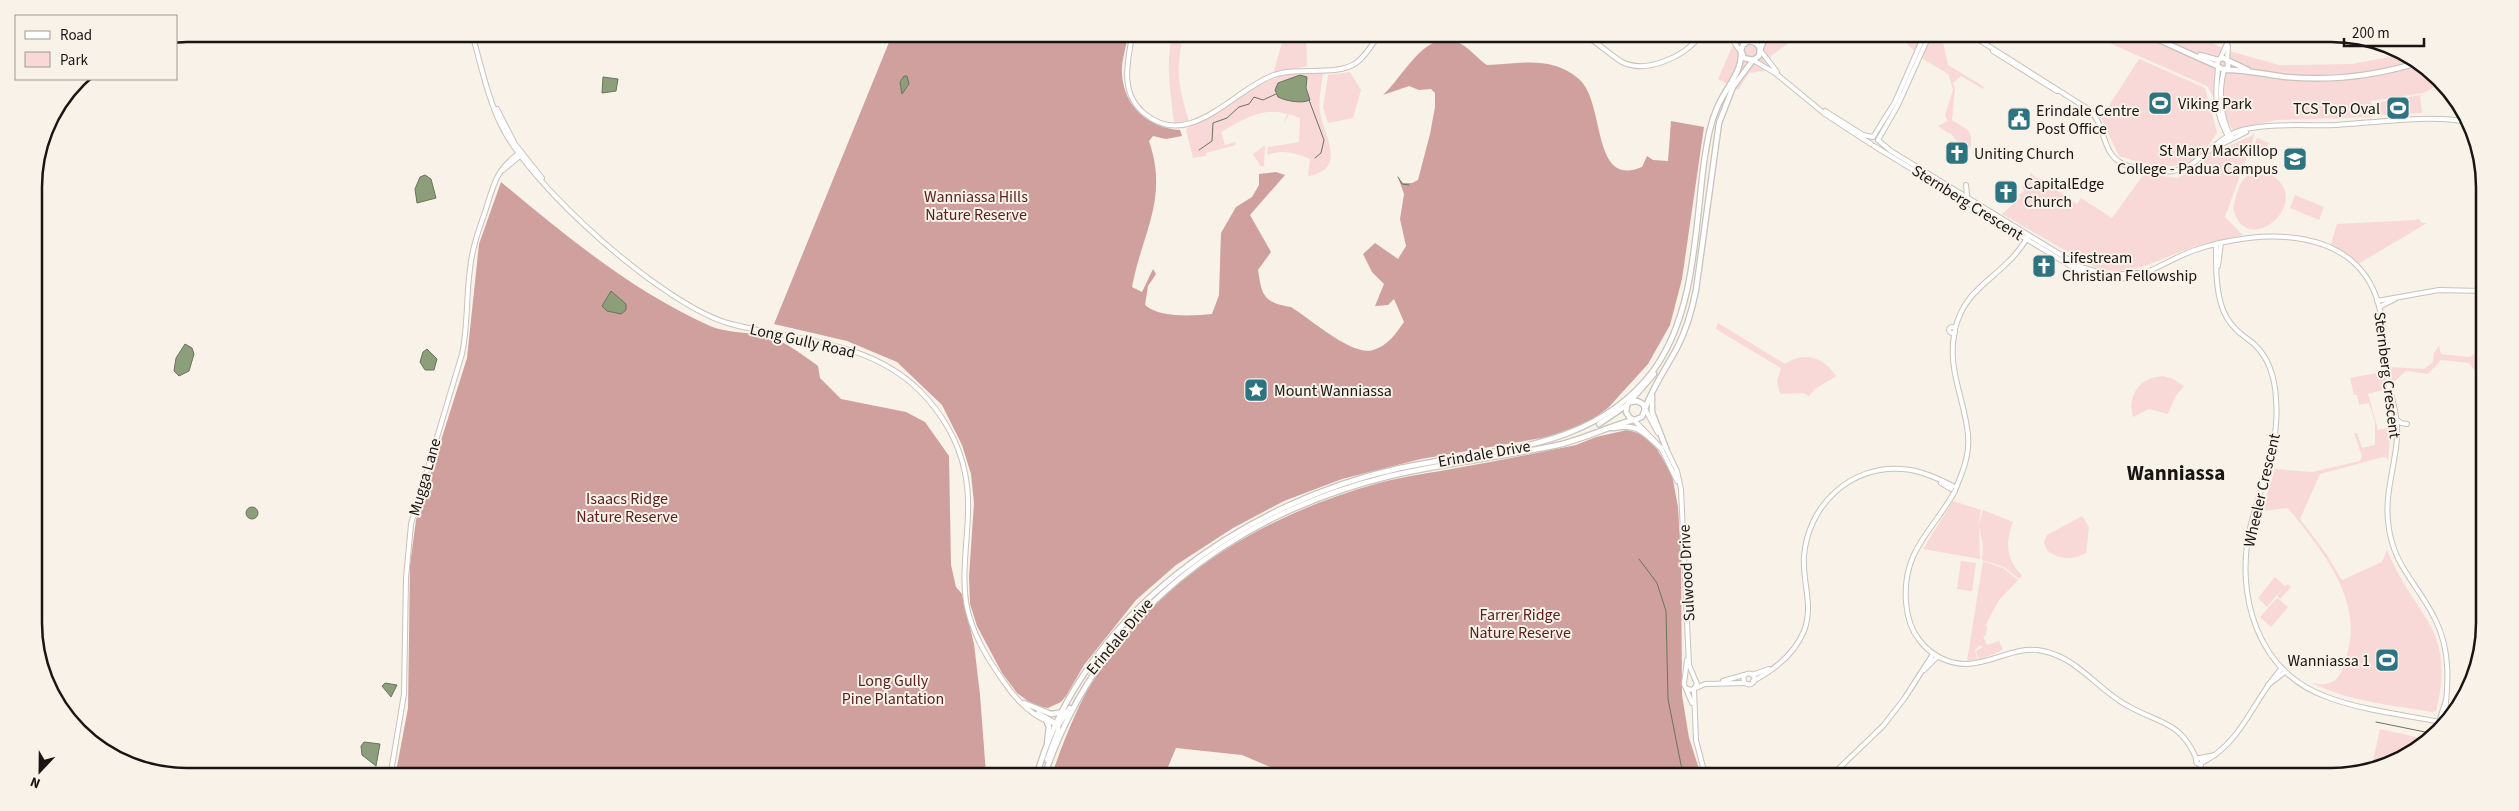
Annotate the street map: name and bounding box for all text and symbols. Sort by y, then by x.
legend [15,15,178,80]
scale bar [2344,15,2424,47]
text: 200 m [2352,23,2390,44]
text: Road [60,25,92,46]
text: Park [60,50,89,71]
sports icon: Viking Park [2147,90,2173,116]
place label: Viking Park [2178,93,2252,115]
sports icon: TCS Top Oval [2385,95,2411,121]
place label: TCS Top Oval [2293,98,2380,120]
place label: Erindale Centre Post Office [2036,100,2139,140]
public building icon: Erindale Centre Post Office [2006,106,2032,132]
church icon: Uniting Church [1944,140,1970,166]
place label: St Mary MacKillop College - Padua Campus [2117,140,2278,180]
place label: Uniting Church [1974,143,2074,165]
school or university icon: St Mary MacKillop College - Padua Campus [2282,146,2308,172]
street label: Sternberg Crescent [1908,160,2028,246]
place label: CapitalEdge Church [2024,173,2104,213]
church icon: CapitalEdge Church [1993,179,2019,205]
park label: Wanniassa Hills Nature Reserve [924,186,1028,226]
place label: Lifestream Christian Fellowship [2062,247,2197,287]
church icon: Lifestream Christian Fellowship [2031,253,2057,279]
street label: Sternberg Crescent [2368,311,2406,440]
street label: Long Gully Road [748,318,858,364]
place icon: Mount Wanniassa [1243,377,1269,403]
place label: Mount Wanniassa [1274,380,1392,402]
street label: Wheeler Crescent [2238,431,2286,549]
street label: Erindale Drive [1436,435,1532,473]
street label: Mugga Lane [403,436,447,519]
district label: Wanniassa [2127,458,2225,488]
park label: Isaacs Ridge Nature Reserve [576,488,678,528]
street label: Sulwood Drive [1673,524,1701,622]
street label: Erindale Drive [1081,594,1158,680]
park label: Farrer Ridge Nature Reserve [1469,604,1571,644]
sports icon: Wanniassa 1 [2374,647,2400,673]
place label: Wanniassa 1 [2287,650,2370,672]
park label: Long Gully Pine Plantation [842,670,944,710]
north arrow [15,746,65,796]
text: N [27,771,44,793]

